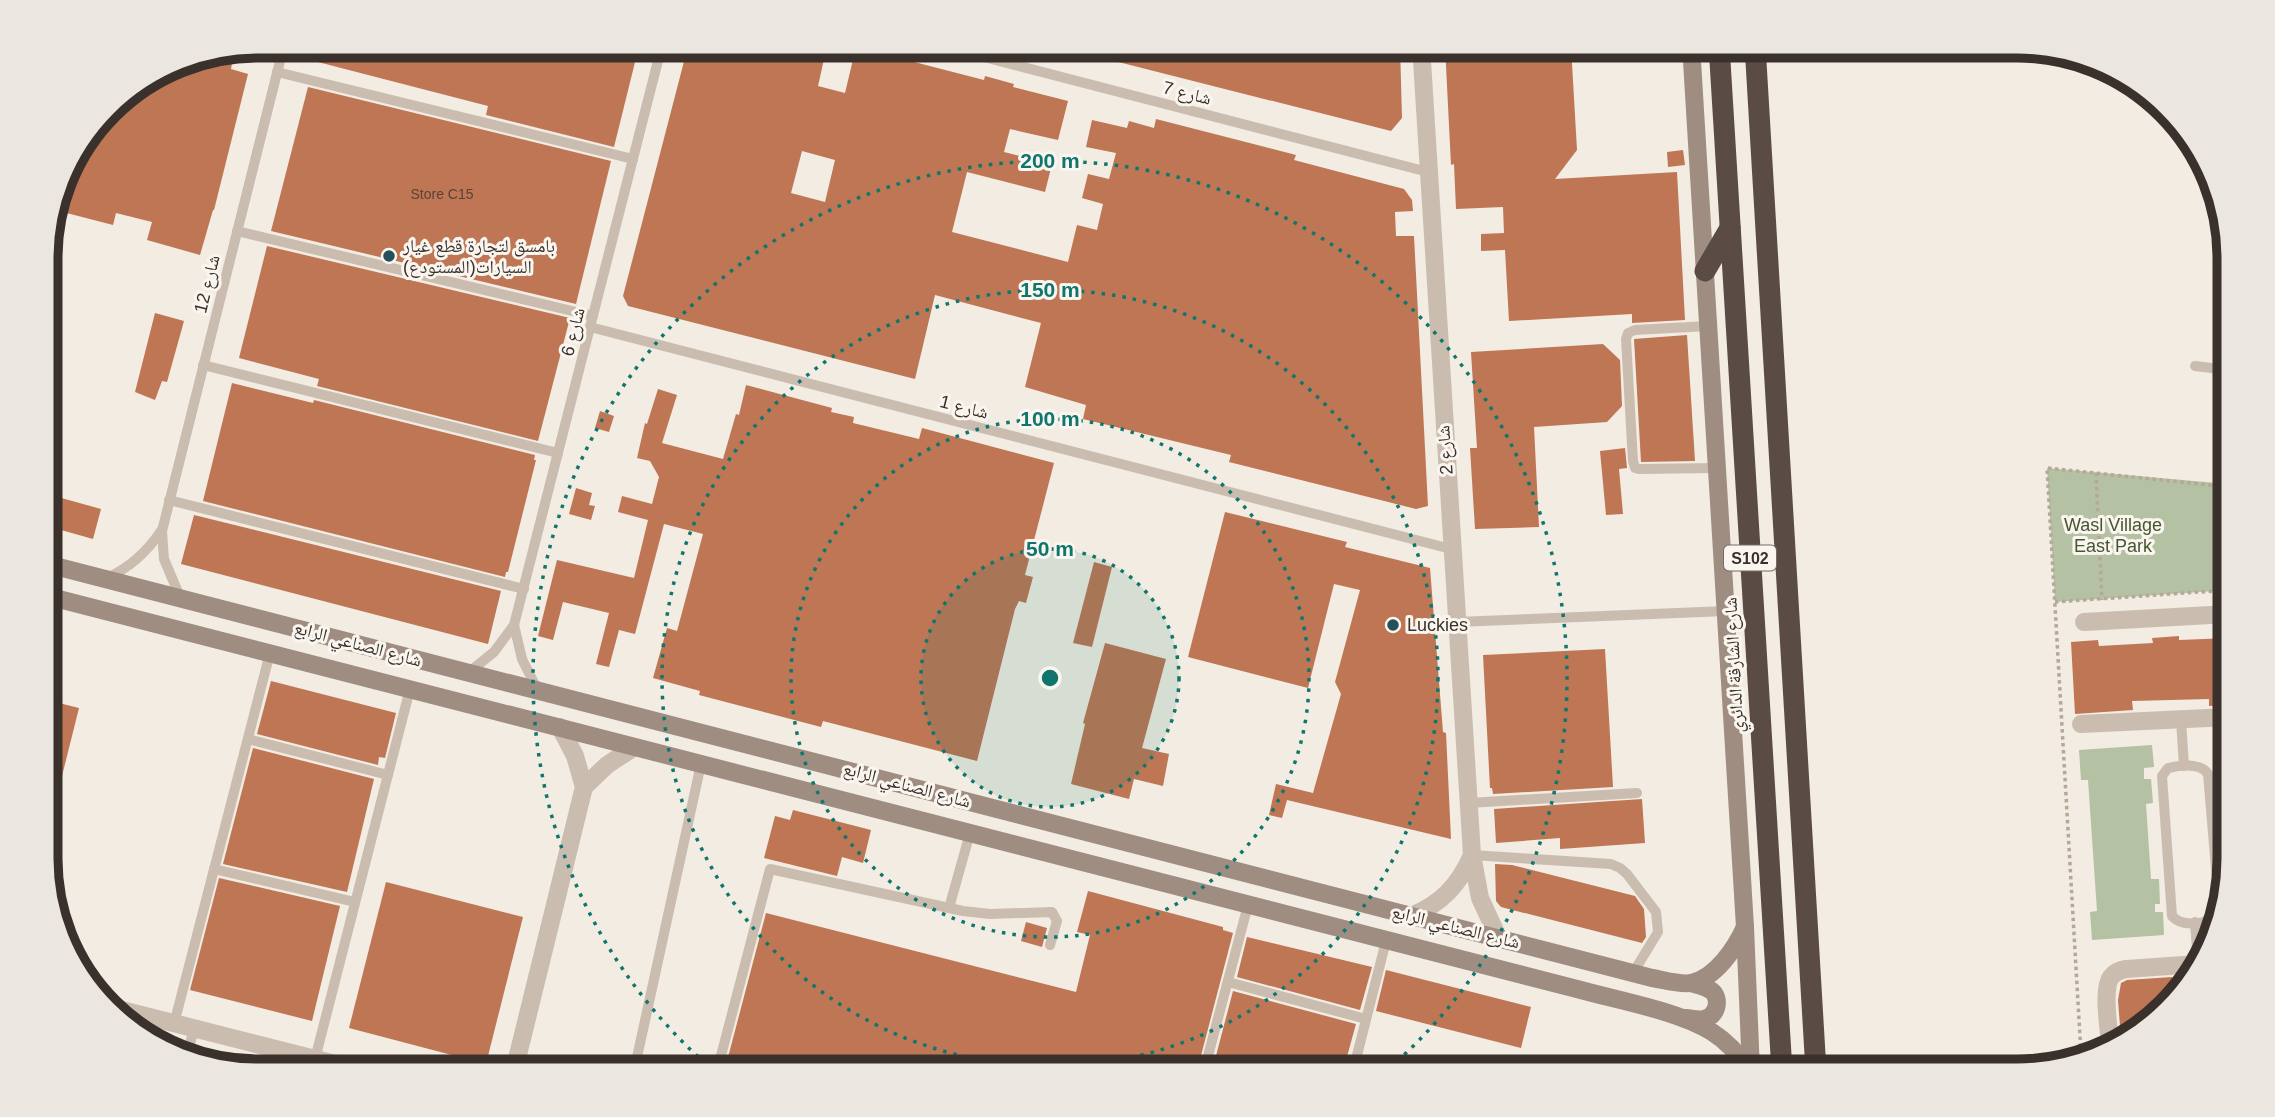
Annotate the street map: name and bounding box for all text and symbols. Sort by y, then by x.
street label: شارع 7 [1160,77,1213,110]
text: 200 m [1020,149,1080,172]
house number: Store C15 [410,186,474,202]
place label: بامسق لتجارة قطع غيار السيارات(المستودع) [402,236,555,278]
marker: بامسق لتجارة قطع غيار السيارات(المستودع) [381,248,397,264]
street label: شارع 12 [190,253,225,315]
text: 150 m [1020,278,1080,301]
street label: شارع 6 [557,306,590,359]
street label: شارع 1 [937,391,990,424]
text: 100 m [1020,407,1080,430]
street label: شارع 2 [1433,425,1458,475]
park label: Wasl Village East Park [2064,515,2162,556]
text: 50 m [1026,537,1074,560]
road number: S102 [1724,545,1776,570]
street label: شارع الشارقة الدائري [1720,596,1752,733]
place label: Luckies [1407,615,1468,635]
street label: شارع الصناعي الرابع [291,617,424,675]
marker: Luckies [1385,617,1401,633]
centre of rings [1038,666,1062,690]
street label: شارع الصناعي الرابع [840,758,973,816]
street label: شارع الصناعي الرابع [1389,901,1522,957]

